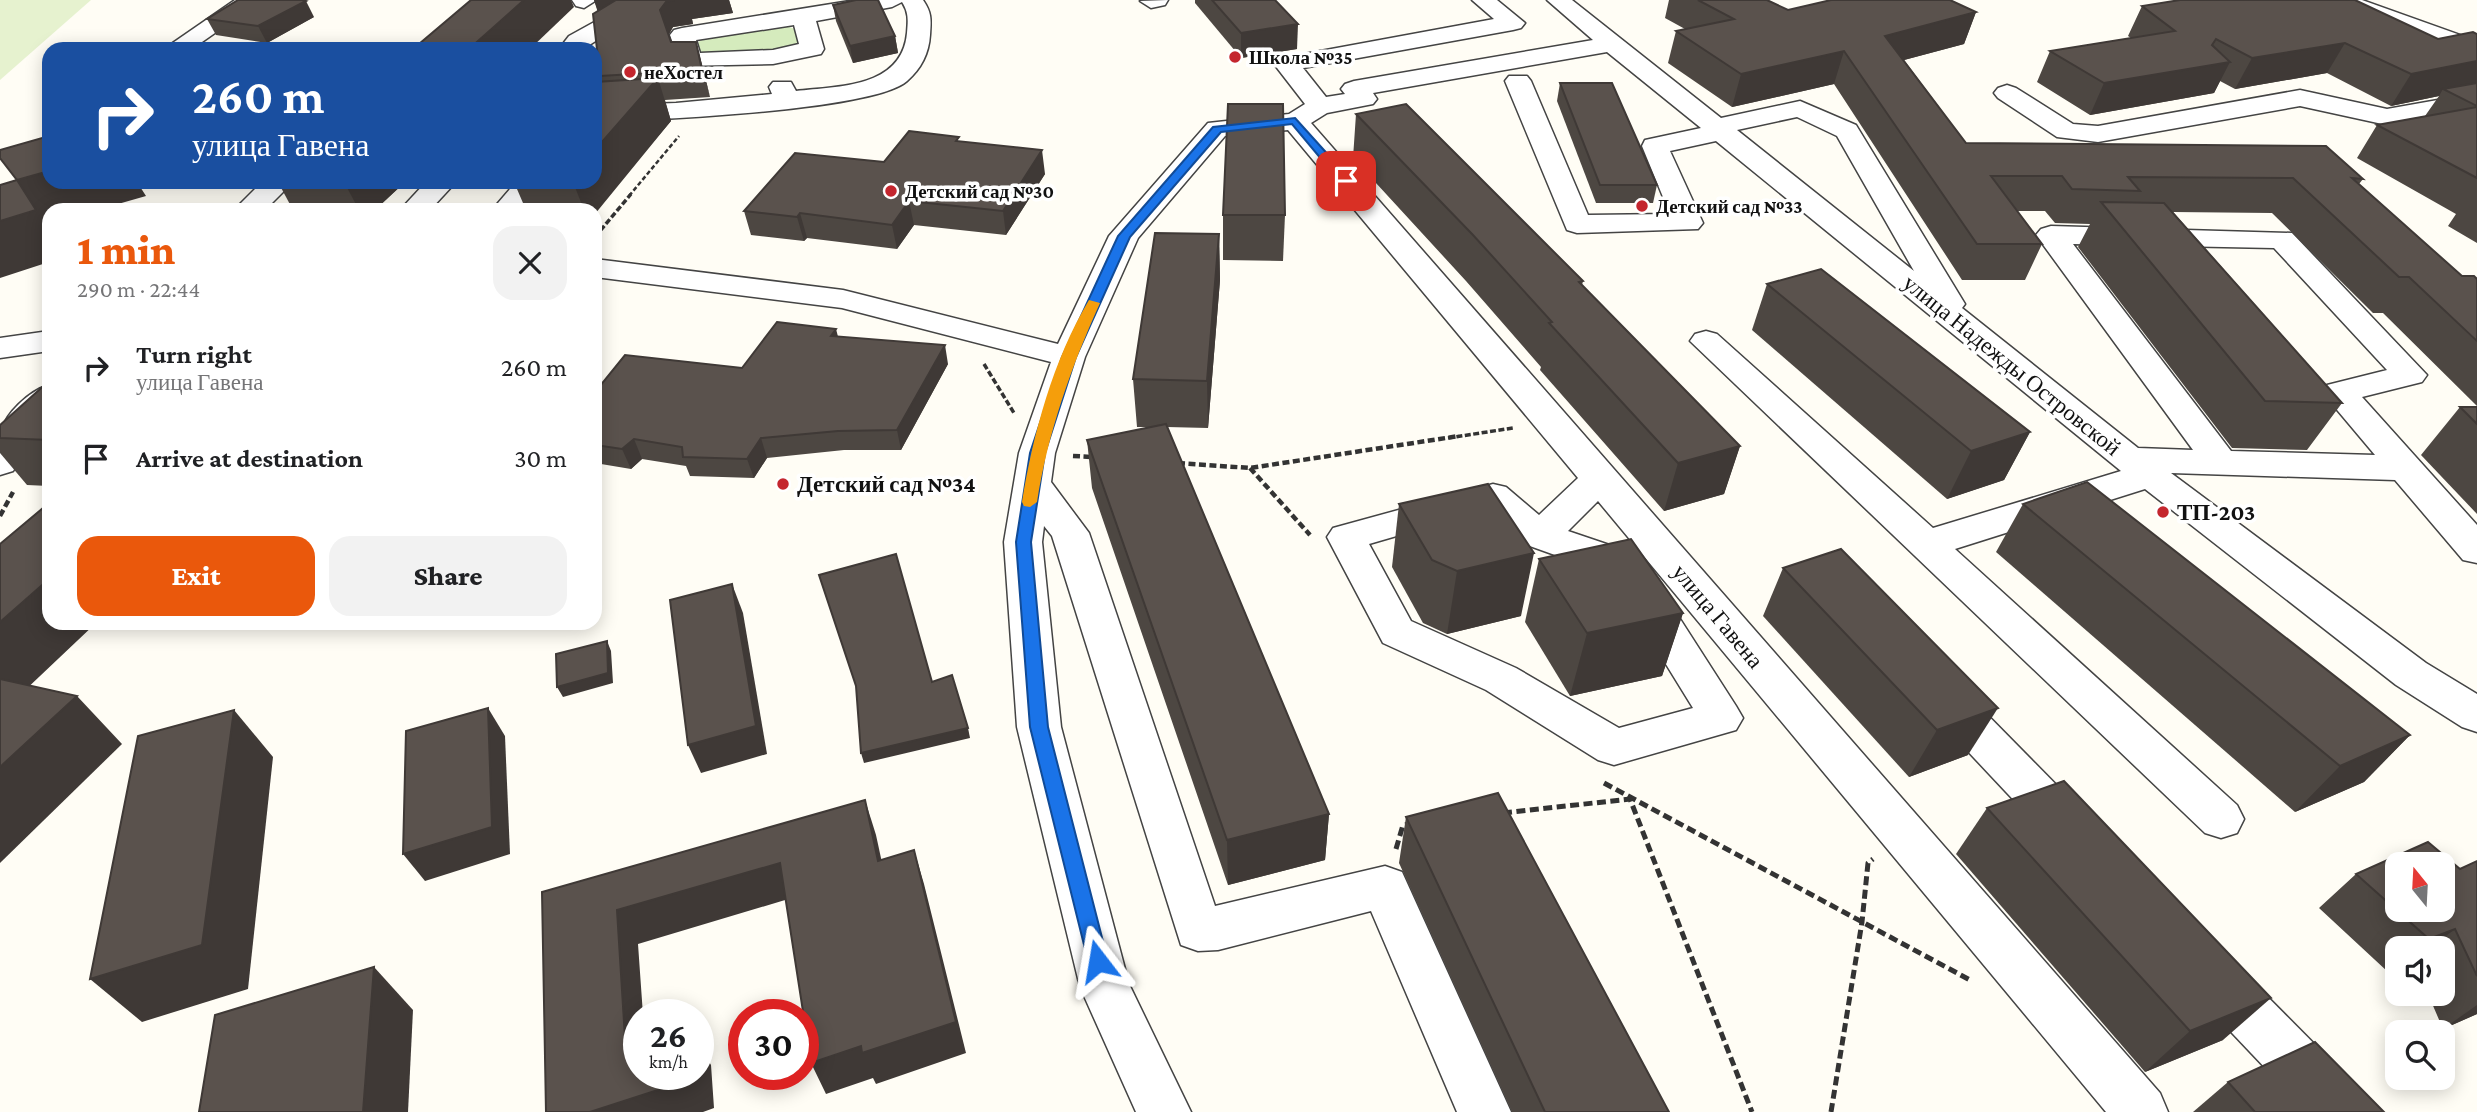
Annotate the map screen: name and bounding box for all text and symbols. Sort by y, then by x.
place label: Школа №35 [1249,47,1353,68]
marker: Школа №35 [1227,49,1243,65]
place label: неХостел [644,62,723,83]
marker: неХостел [622,64,638,80]
text: 260 m [192,69,324,124]
icon: right [77,70,168,161]
text: улица Гавена [192,127,369,163]
pin [1316,151,1376,211]
icon: arrive [1327,162,1365,200]
place label: Детский сад №30 [905,181,1054,202]
marker: Детский сад №30 [883,183,899,199]
place label: Детский сад №33 [1656,196,1803,217]
marker: Детский сад №33 [1634,198,1650,214]
text: 1 min [77,226,175,273]
button: close [493,226,567,300]
street label: улица Надежды Островской [1898,269,2126,461]
text: 290 m · 22:44 [77,276,200,302]
text: Turn right [136,340,252,369]
icon: right [77,349,115,387]
text: 260 m [501,353,567,382]
text: улица Гавена [136,369,264,395]
icon: arrive [77,440,115,478]
text: Arrive at destination [136,444,363,473]
text: 30 m [514,444,567,473]
place label: Детский сад №34 [797,471,976,497]
marker: Детский сад №34 [775,476,791,492]
place label: ТП-203 [2177,499,2255,525]
marker: ТП-203 [2155,504,2171,520]
button: Exit [77,536,315,616]
button: Share [329,536,567,616]
street label: улица Гавена [1667,559,1769,673]
north arrow [2385,852,2455,922]
map controls [2385,852,2455,1090]
position arrow [1061,924,1135,998]
button: sound [2385,936,2455,1006]
speed limit sign: 30 [728,999,819,1090]
text: 26 [650,1016,687,1055]
button: search [2385,1020,2455,1090]
text: km/h [649,1052,688,1072]

